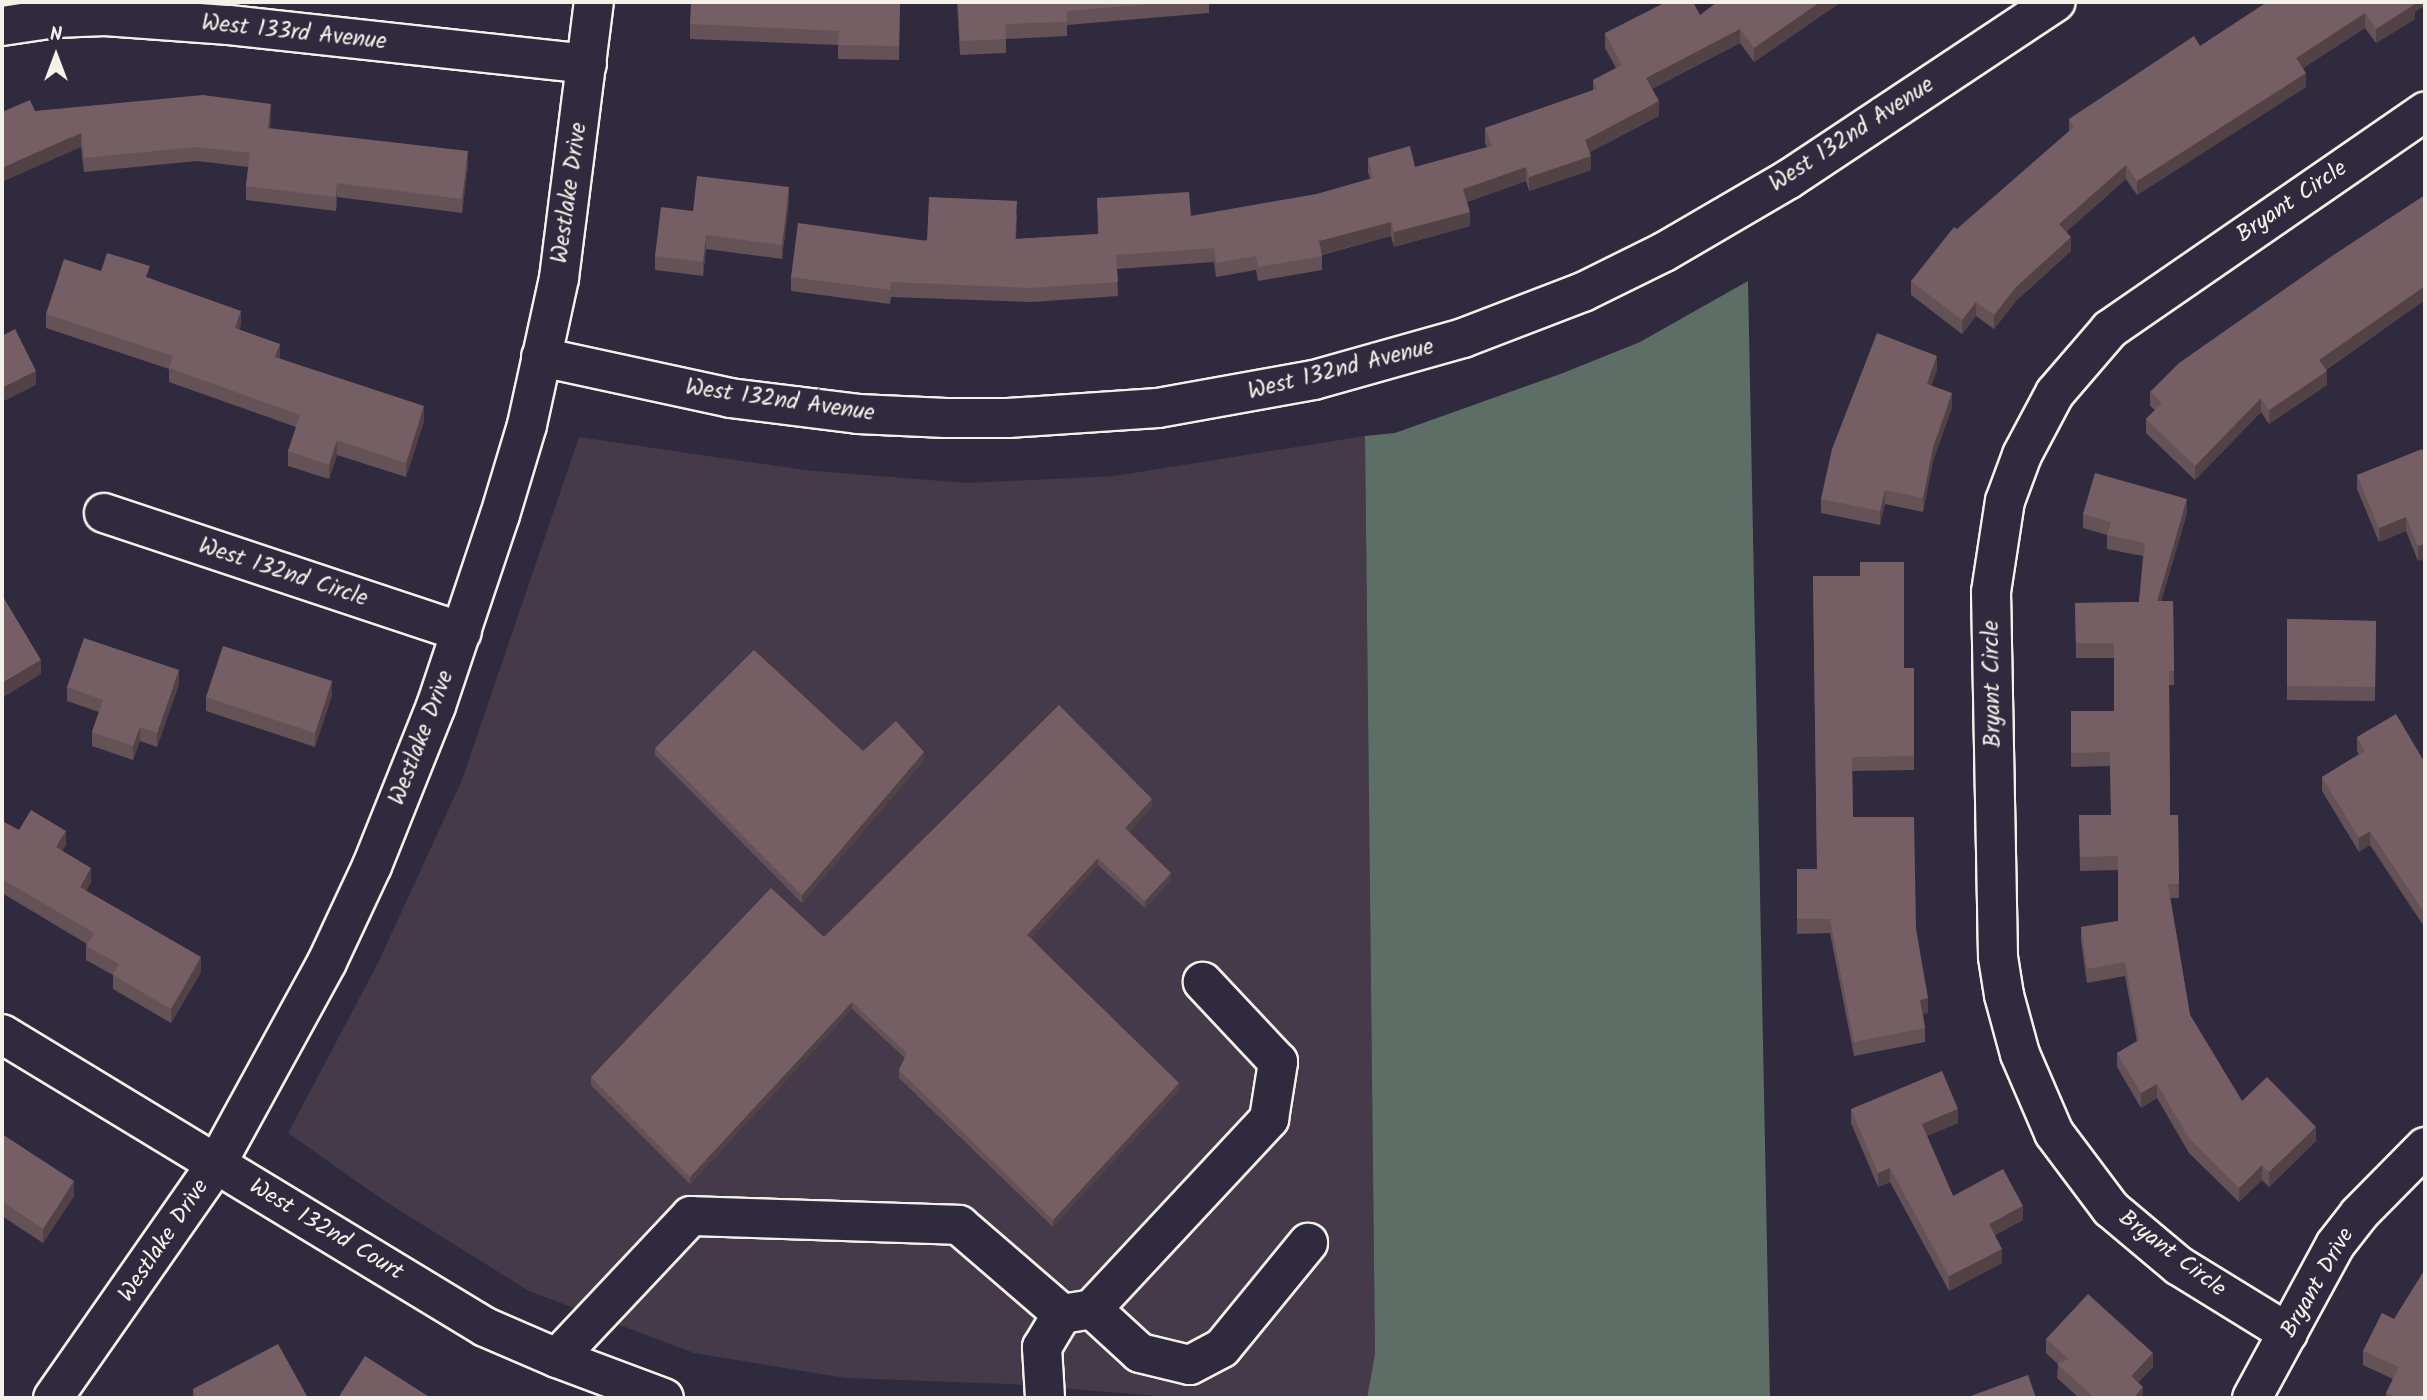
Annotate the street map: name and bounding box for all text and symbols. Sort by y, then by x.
street label: West 133rd Avenue [200,10,388,56]
text: N [50,20,62,50]
north arrow [21,21,91,91]
street label: West 132nd Avenue [1765,72,1939,198]
street label: Westlake Drive [546,121,594,265]
street label: Bryant Circle [2232,155,2352,249]
street label: West 132nd Avenue [1245,334,1437,406]
street label: West 132nd Avenue [684,374,876,428]
street label: West 132nd Circle [195,533,371,613]
street label: Bryant Circle [1978,620,2008,748]
street label: Westlake Drive [384,667,460,809]
street label: West 132nd Court [244,1173,408,1287]
street label: Westlake Drive [113,1175,215,1307]
street label: Bryant Circle [2113,1205,2231,1303]
street label: Bryant Drive [2275,1223,2361,1343]

